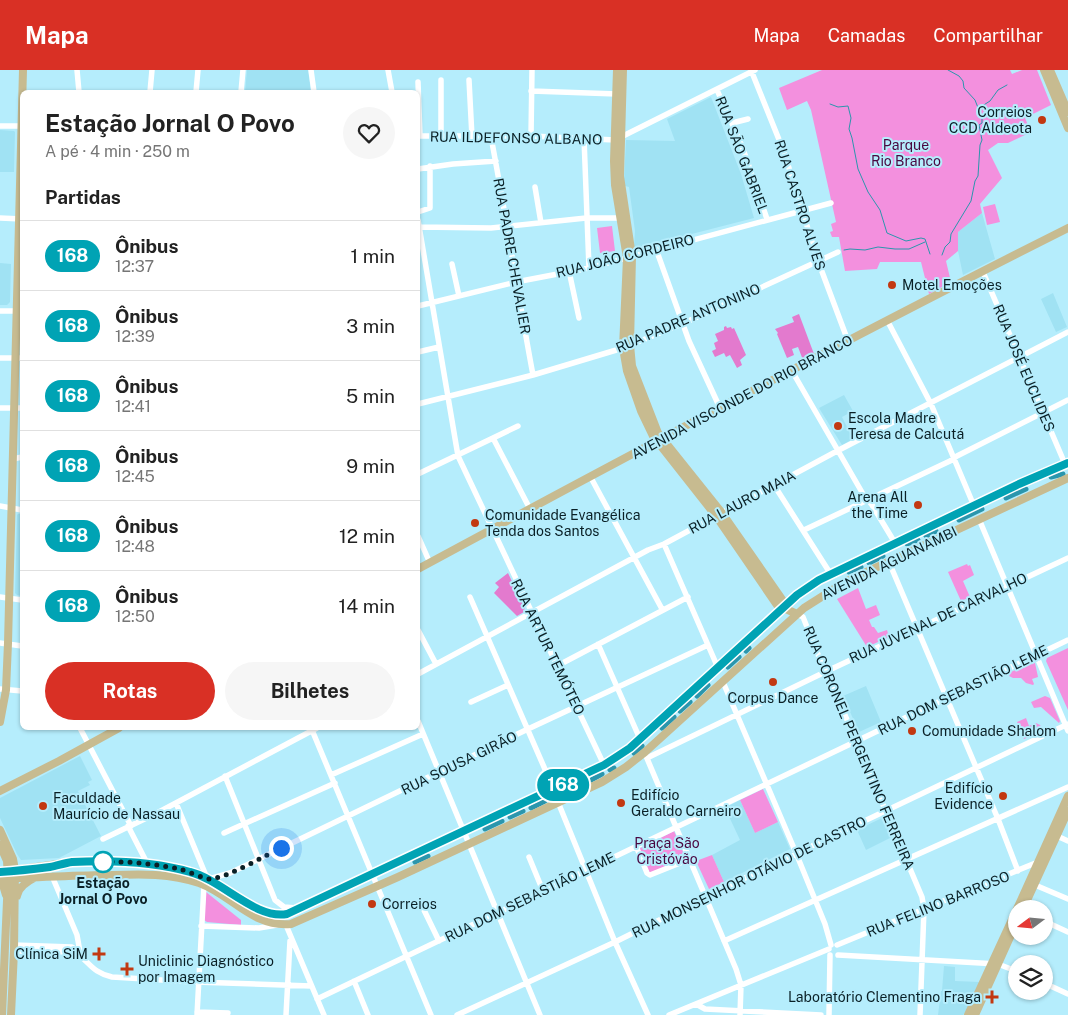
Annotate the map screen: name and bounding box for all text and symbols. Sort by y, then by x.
text: Mapa [25,21,89,49]
text: Mapa [753,25,800,46]
text: Camadas [828,25,905,46]
text: Compartilhar [933,25,1043,46]
street label: RUA SÃO GABRIEL [712,94,773,216]
place label: Correios CCD Aldeota [949,104,1032,136]
button: heart [343,107,395,159]
text: Estação Jornal O Povo [45,109,295,137]
marker: Correios CCD Aldeota [1036,114,1048,126]
street label: RUA ILDEFONSO ALBANO [430,128,602,148]
park label: Parque Rio Branco [871,137,941,169]
street label: RUA CASTRO ALVES [771,138,829,272]
text: A pé · 4 min · 250 m [45,142,190,161]
street label: RUA PADRE CHEVALIER [490,177,534,335]
text: Partidas [45,186,121,208]
street label: RUA JOÃO CORDEIRO [554,230,696,281]
text: Ônibus [115,235,178,257]
text: 168 [57,245,88,266]
text: 1 min [350,245,395,267]
text: 12:37 [115,257,154,276]
place label: Motel Emoções [902,277,1002,293]
marker: Motel Emoções [886,279,898,291]
street label: RUA PADRE ANTONINO [613,280,763,356]
street label: RUA JOSÉ EUCLIDES [990,301,1059,434]
text: Ônibus [115,305,178,327]
text: 168 [57,315,88,336]
text: 3 min [346,315,395,337]
text: 12:39 [115,327,155,346]
street label: AVENIDA VISCONDE DO RIO BRANCO [629,332,855,462]
text: Ônibus [115,375,178,397]
text: 168 [57,385,88,406]
text: 5 min [346,385,395,407]
text: 12:41 [115,397,151,416]
place label: Escola Madre Teresa de Calcutá [848,410,964,442]
marker: Escola Madre Teresa de Calcutá [832,420,844,432]
text: Ônibus [115,445,178,467]
text: 168 [57,455,88,476]
text: 9 min [346,455,395,477]
text: 12:45 [115,467,155,486]
street label: RUA LAURO MAIA [686,467,798,537]
place label: Arena All the Time [847,489,908,521]
marker: Arena All the Time [912,499,924,511]
place label: Comunidade Evangélica Tenda dos Santos [485,507,641,539]
text: Ônibus [115,515,178,537]
marker: Comunidade Evangélica Tenda dos Santos [469,517,481,529]
street label: AVENIDA AGUANAMBI [819,523,959,603]
text: 168 [57,525,88,546]
text: 12 min [339,525,395,547]
text: 12:48 [115,537,155,556]
street label: RUA JUVENAL DE CARVALHO [847,570,1029,666]
street label: RUA ARTUR TEMÓTEO [508,576,590,718]
text: Ônibus [115,585,178,607]
text: 168 [57,595,88,616]
text: 14 min [338,595,395,617]
text: 12:50 [115,607,155,626]
street label: RUA CORONEL PERGENTINO FERREIRA [800,624,918,872]
street label: RUA DOM SEBASTIÃO LEME [875,641,1051,738]
button: Rotas [45,662,215,720]
button: Bilhetes [225,662,395,720]
marker: Corpus Dance [767,676,779,688]
place label: Corpus Dance [728,690,819,706]
place label: Comunidade Shalom [922,723,1056,739]
marker: Comunidade Shalom [906,725,918,737]
street label: RUA SOUSA GIRÃO [398,727,520,798]
line badge: 168 [534,769,592,801]
text: 168 [547,774,579,795]
place label: Edifício Evidence [934,780,993,812]
place label: Edifício Geraldo Carneiro [631,787,741,819]
place label: Faculdade Maurício de Nassau [53,790,180,822]
marker: Edifício Evidence [997,790,1009,802]
marker: Edifício Geraldo Carneiro [615,797,627,809]
marker: Faculdade Maurício de Nassau [37,800,49,812]
street label: RUA MONSENHOR OTÁVIO DE CASTRO [629,812,869,941]
park label: Praça São Cristóvão [634,835,700,867]
your location [269,836,294,861]
street label: RUA DOM SEBASTIÃO LEME [442,848,618,945]
marker: Estação Jornal O Povo [92,851,114,873]
street label: RUA FELINO BARROSO [864,868,1012,940]
place label: Estação Jornal O Povo [58,875,148,907]
place label: Correios [382,896,437,912]
marker: Correios [366,898,378,910]
north arrow [1008,900,1052,945]
map controls [1008,900,1053,1000]
place label: Clínica SiM [15,946,88,962]
marker: Clínica SiM [92,947,106,961]
place label: Uniclinic Diagnóstico por Imagem [138,953,274,985]
button: layers [1008,955,1053,1000]
marker: Uniclinic Diagnóstico por Imagem [120,962,134,976]
place label: Laboratório Clementino Fraga [788,989,981,1005]
marker: Laboratório Clementino Fraga [985,990,999,1004]

